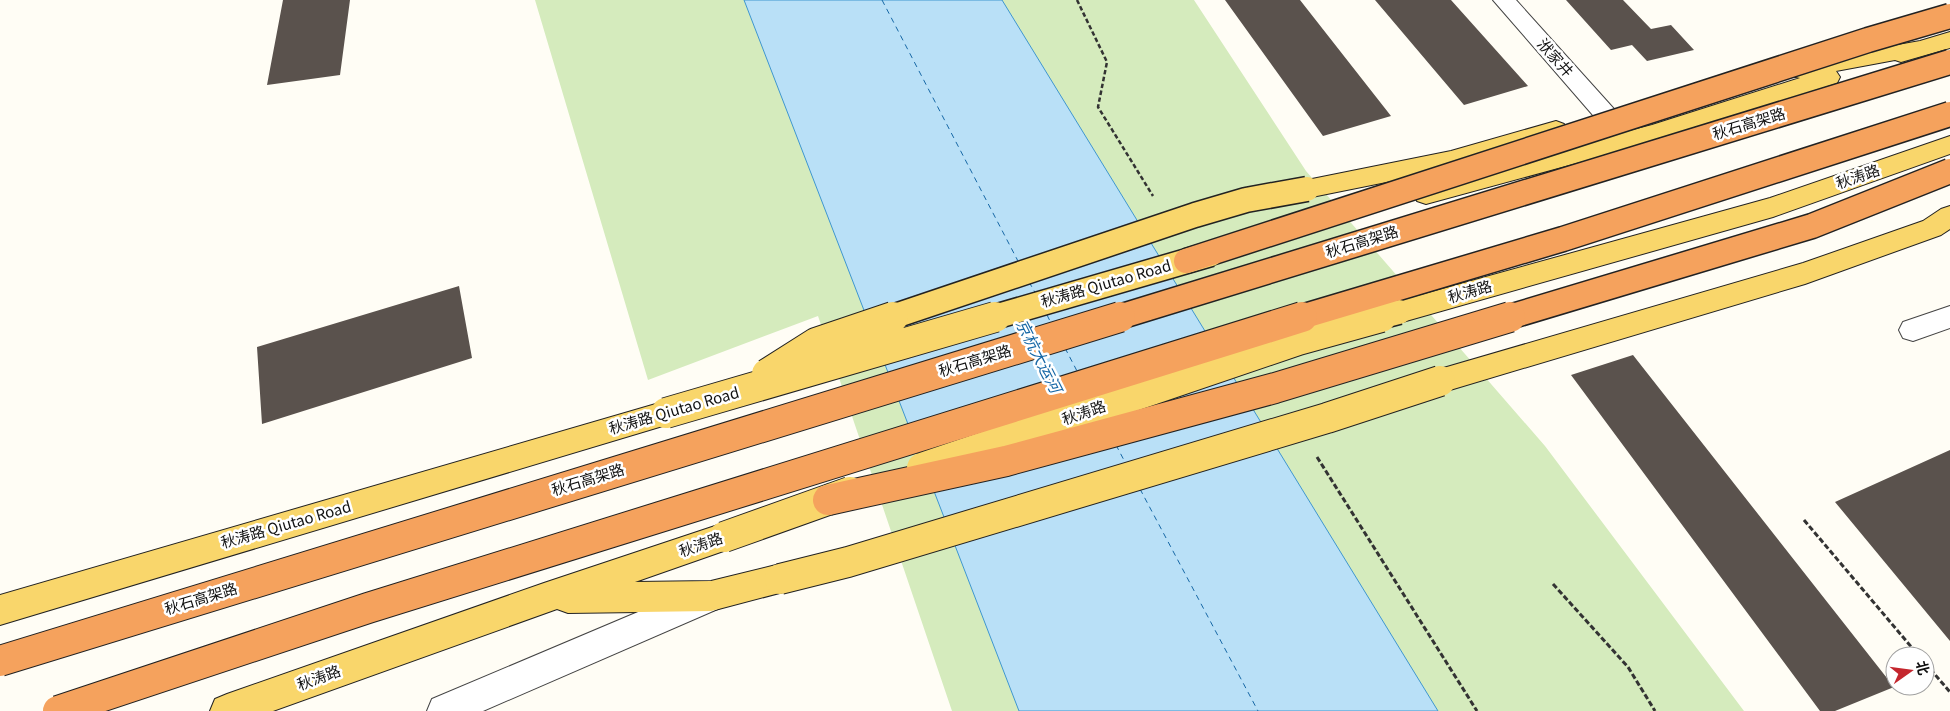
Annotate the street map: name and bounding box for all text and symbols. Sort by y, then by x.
street label: 洑家井 [1533,33,1579,81]
street label: 秋石高架路 [1710,102,1788,144]
street label: 秋涛路 [1833,158,1882,193]
street label: 秋石高架路 [1323,220,1401,262]
street label: 秋涛路 Qiutao Road [1038,254,1173,311]
street label: 秋涛路 [1445,274,1494,307]
water label: 京杭大运河 [1011,314,1070,399]
street label: 秋石高架路 [936,339,1014,381]
street label: 秋涛路 Qiutao Road [606,381,741,438]
street label: 秋涛路 [1059,394,1108,429]
street label: 秋石高架路 [549,458,627,500]
street label: 秋涛路 Qiutao Road [218,495,353,552]
street label: 秋涛路 [676,526,725,561]
street label: 秋石高架路 [162,577,240,619]
north arrow [1885,646,1935,696]
text: 北 [1912,658,1935,677]
street label: 秋涛路 [294,659,343,694]

